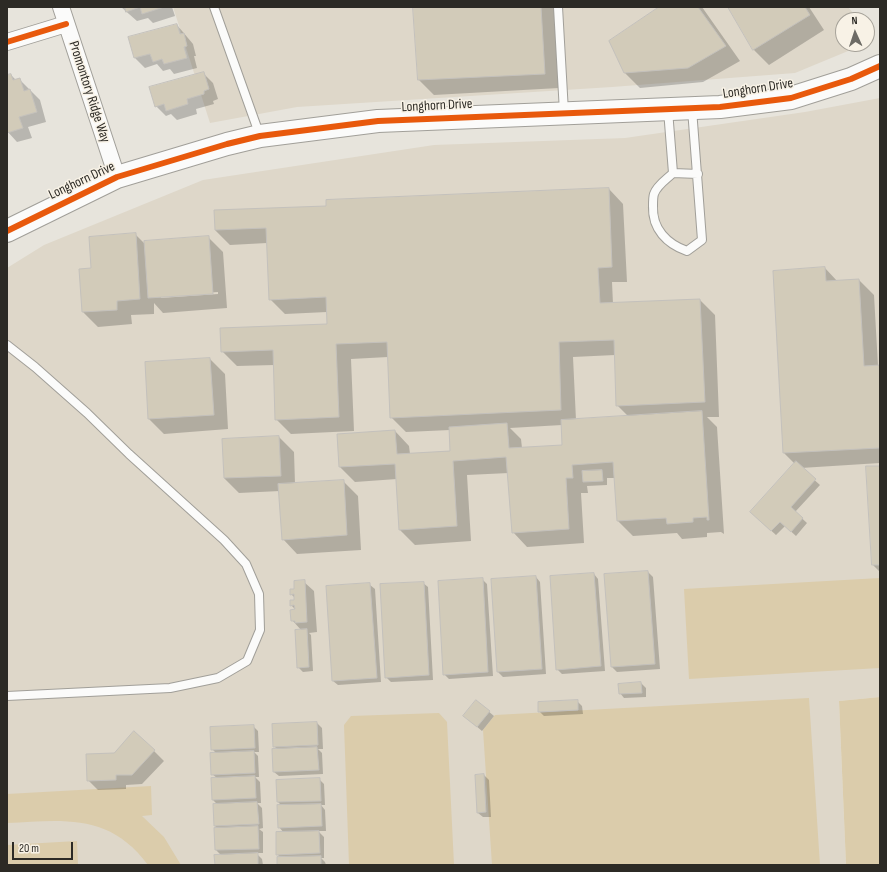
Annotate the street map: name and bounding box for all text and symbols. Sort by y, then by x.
north arrow [835,12,875,52]
text: N [851,14,858,27]
street label: Promontory Ridge Way [65,39,113,145]
street label: Longhorn Drive [722,75,794,103]
street label: Longhorn Drive [401,96,473,116]
street label: Longhorn Drive [46,158,118,204]
scale bar [14,834,75,860]
text: 20 m [19,841,39,856]

